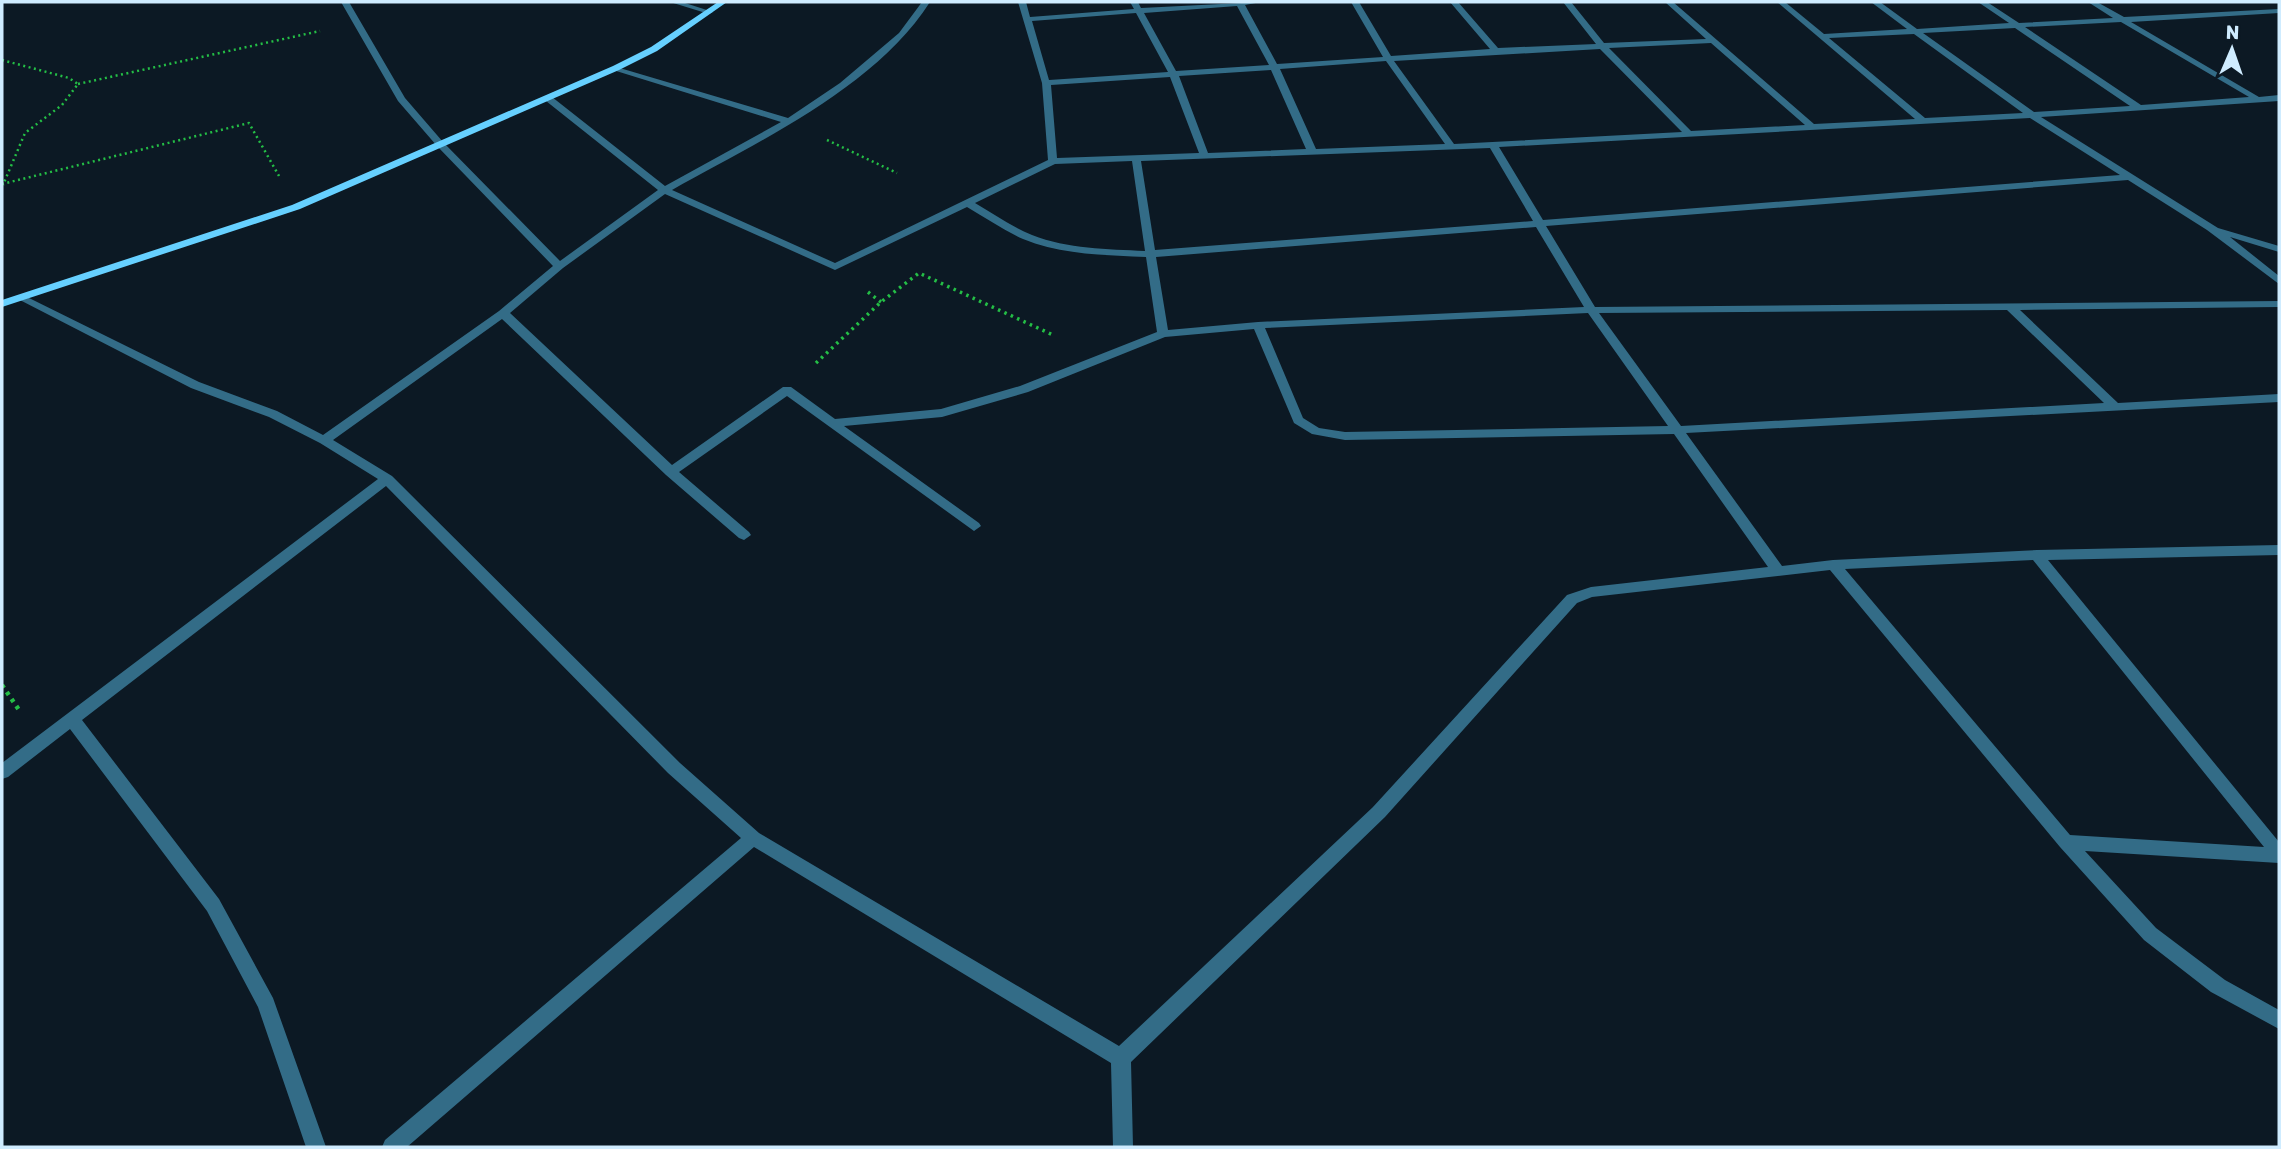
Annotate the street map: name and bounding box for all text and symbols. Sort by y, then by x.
north arrow [2197,14,2267,84]
text: N [2225,21,2240,44]

